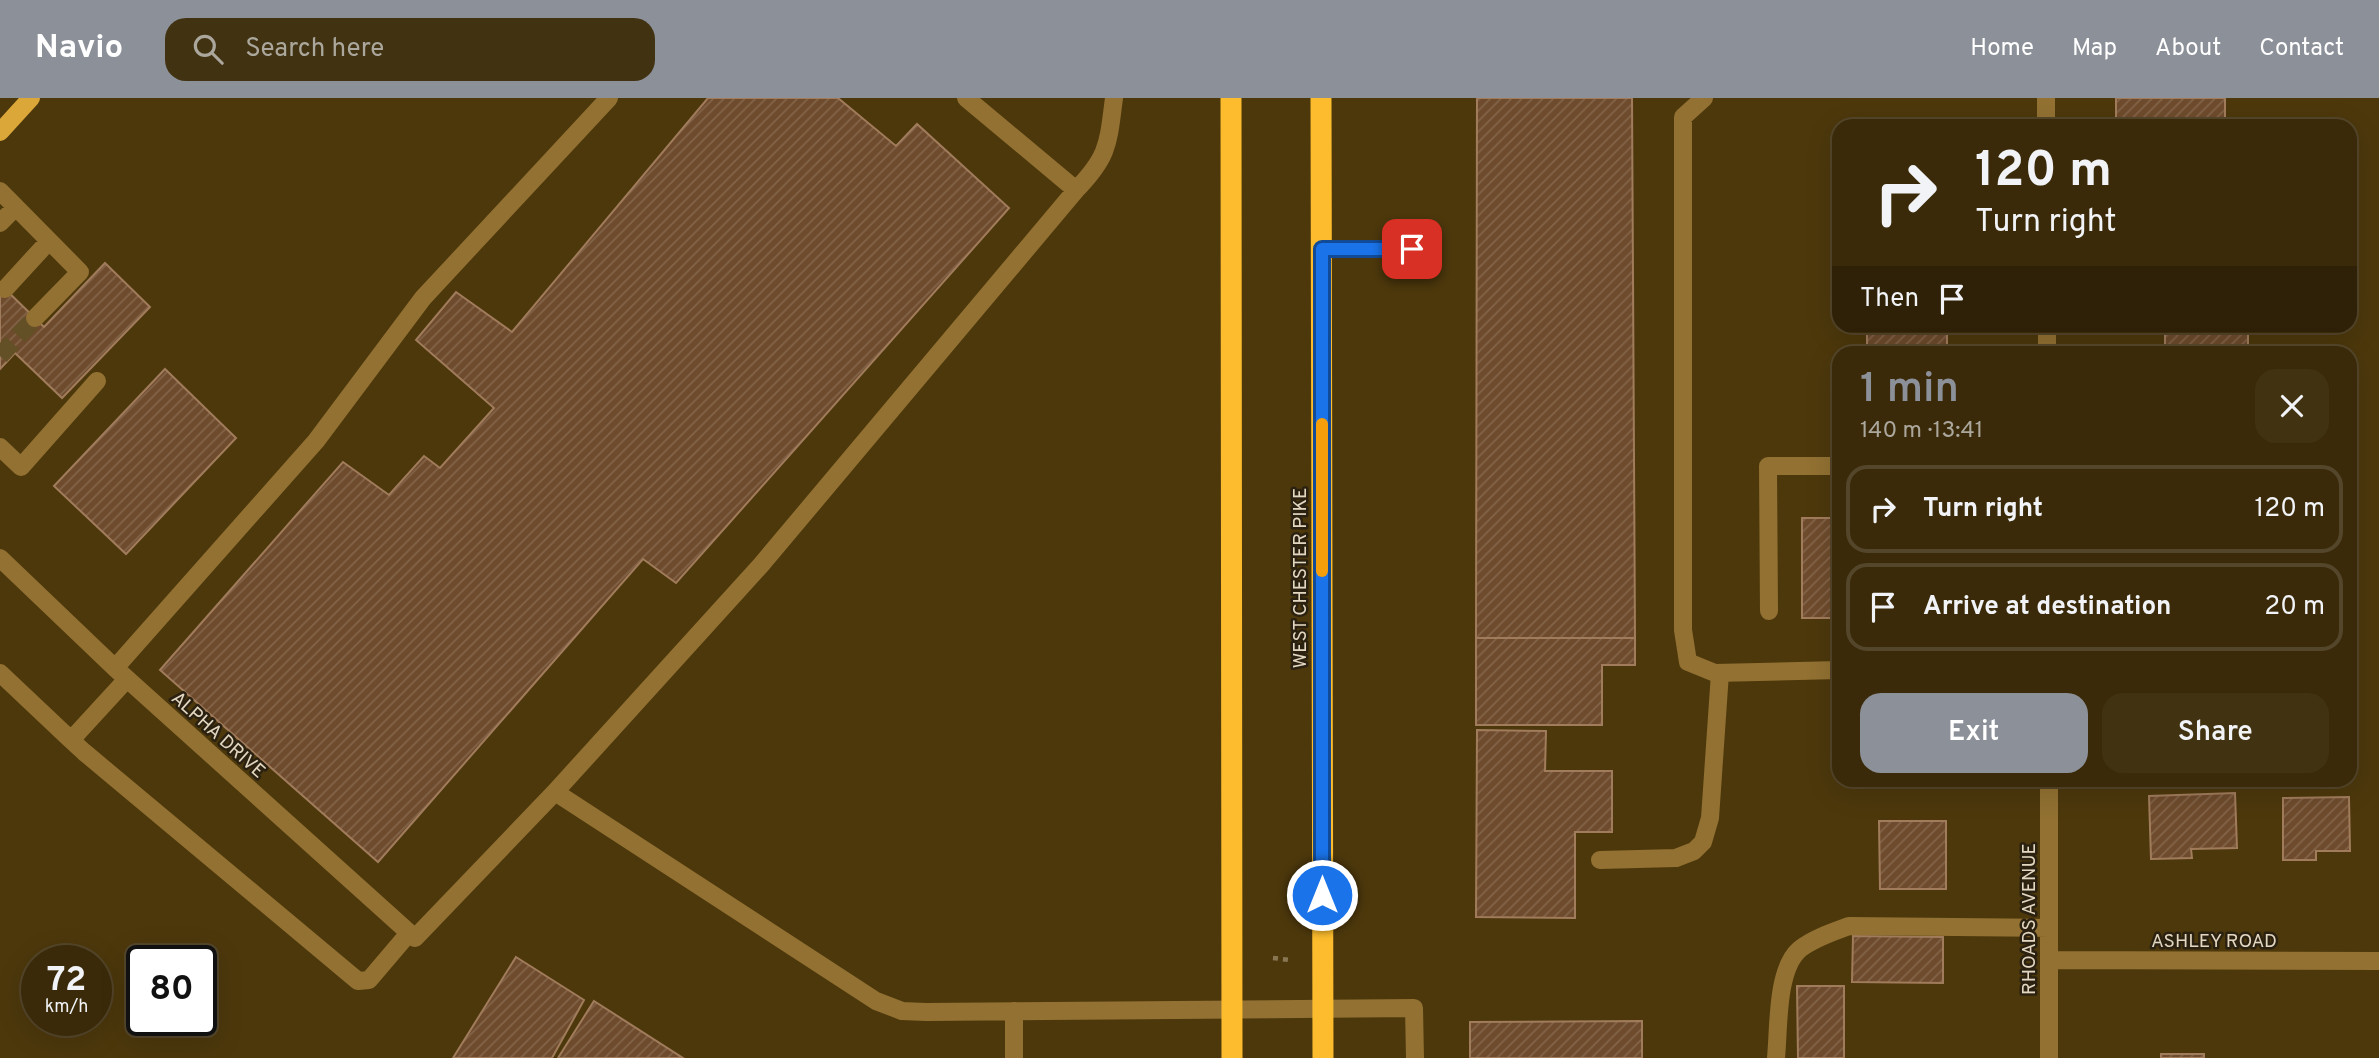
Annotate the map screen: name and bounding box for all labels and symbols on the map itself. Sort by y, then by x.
pin [1382,219,1442,279]
street label: WEST CHESTER PIKE [1289,488,1313,668]
street label: ALPHA DRIVE [165,687,270,784]
street label: RHOADS AVENUE [2018,843,2042,995]
position arrow [1285,858,1359,932]
street label: ASHLEY ROAD [2151,930,2277,954]
speed limit sign: 80 [126,945,217,1036]

